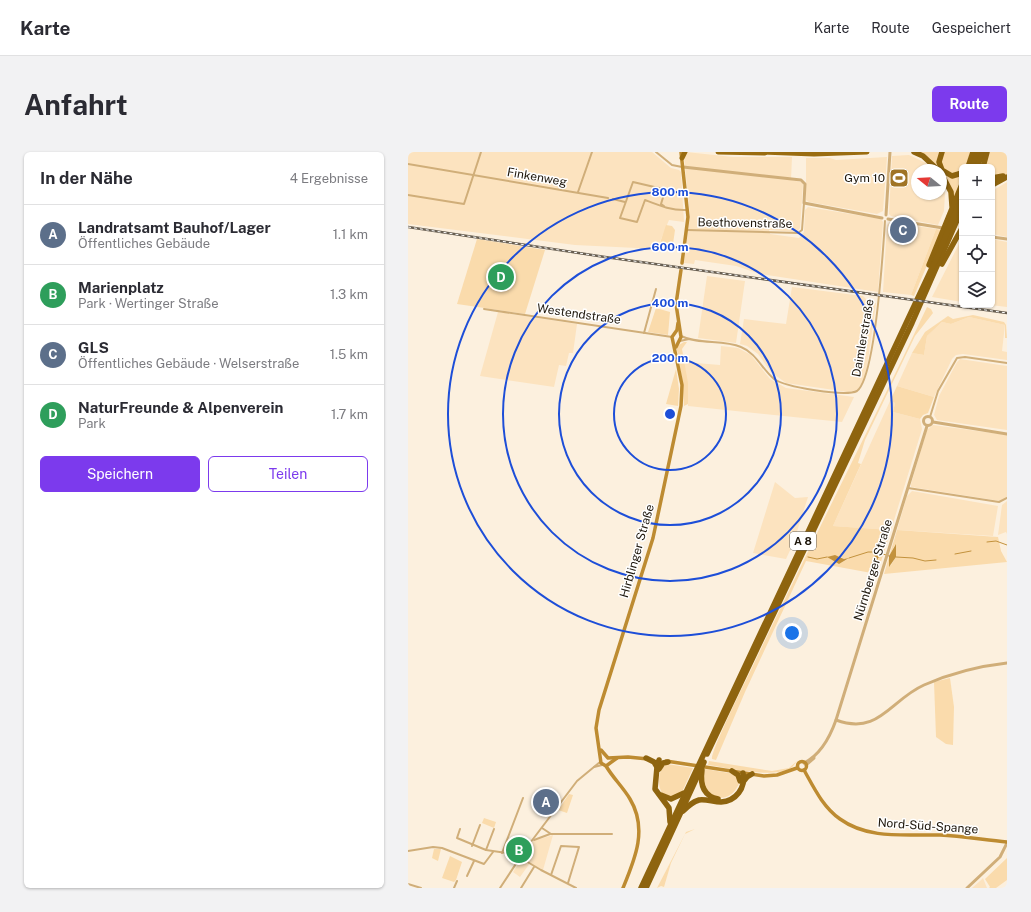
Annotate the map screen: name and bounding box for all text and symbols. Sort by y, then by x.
text: Karte [20,17,70,39]
text: Karte [814,20,849,36]
text: Route [871,20,910,36]
text: Gespeichert [932,20,1011,36]
button: Route [932,86,1007,122]
text: Anfahrt [24,88,128,121]
north arrow [911,164,947,200]
map controls [959,164,995,308]
button: + [959,164,995,200]
street label: Finkenweg [506,165,568,189]
sports icon: Gym 10 [888,167,910,189]
text: In der Nähe [40,168,133,188]
text: 4 Ergebnisse [290,171,368,186]
place label: Gym 10 [844,171,885,185]
text: 800 m [652,185,689,199]
button: − [959,200,995,236]
street label: Beethovenstraße [697,215,793,231]
pin: C [890,215,916,245]
text: Landratsamt Bauhof/Lager [78,219,271,236]
text: A [48,227,58,242]
text: 1.1 km [333,227,368,242]
text: Öffentliches Gebäude [78,236,210,251]
button: locate [959,236,995,272]
text: 600 m [652,240,689,254]
pin: D [488,262,514,292]
button: layers [959,272,995,308]
text: Marienplatz [78,279,164,296]
text: B [49,287,57,302]
text: 1.3 km [330,287,368,302]
text: Park · Wertinger Straße [78,296,219,311]
text: 400 m [652,296,689,310]
street label: Daimlerstraße [849,298,877,378]
street label: Westendstraße [536,301,622,327]
text: GLS [78,339,109,356]
text: C [48,347,58,362]
text: 1.5 km [330,347,368,362]
text: 200 m [652,351,688,365]
text: Öffentliches Gebäude · Welserstraße [78,356,299,371]
text: NaturFreunde & Alpenverein [78,399,283,416]
text: D [48,407,58,422]
text: 1.7 km [331,407,368,422]
centre of rings [663,407,677,421]
text: Park [78,416,106,431]
button: Speichern [40,456,200,492]
button: Teilen [208,456,368,492]
street label: Hirblinger Straße [617,502,657,599]
street label: Nürnberger Straße [851,517,895,622]
road number: A 8 [790,532,816,550]
your location [782,623,802,643]
pin: A [533,787,559,817]
street label: Nord-Süd-Spange [877,815,979,837]
pin: B [506,835,532,865]

